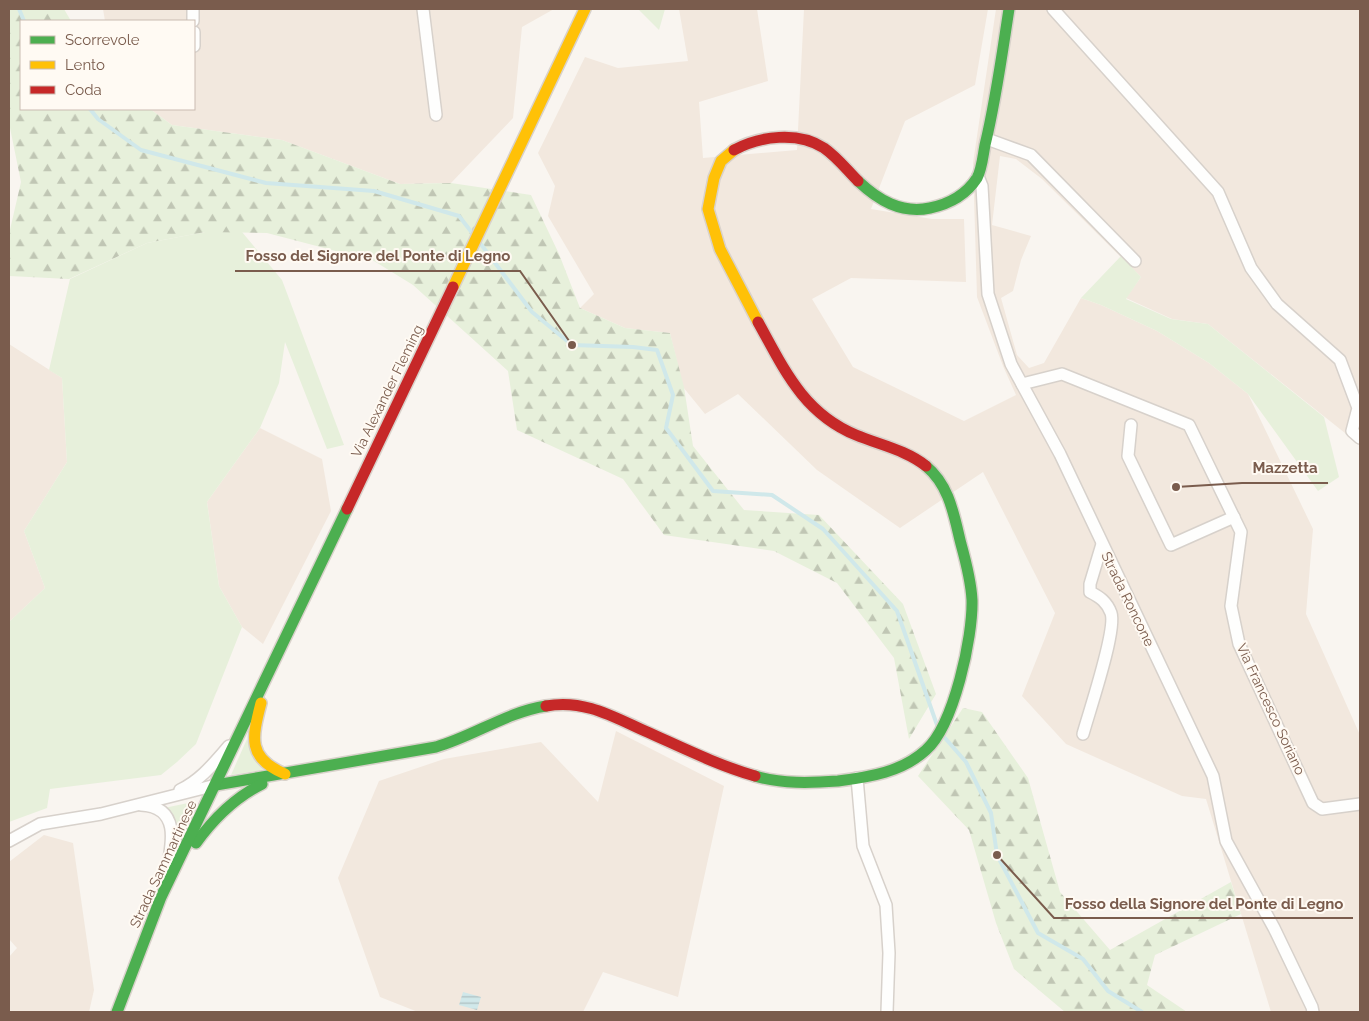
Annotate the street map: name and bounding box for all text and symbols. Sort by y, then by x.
legend [20,20,195,110]
text: Scorrevole [65,31,140,49]
text: Lento [65,56,105,74]
text: Coda [65,81,102,99]
callout: Fosso del Signore del Ponte di Legno [235,241,520,271]
text: Fosso del Signore del Ponte di Legno [246,247,510,265]
street label: Via Alexander Fleming [348,322,426,460]
callout: Mazzetta [1242,453,1328,483]
text: Mazzetta [1252,459,1318,477]
street label: Strada Roncone [1098,549,1158,649]
street label: Via Francesco Soriano [1233,641,1309,777]
street label: Strada Sammartinese [126,798,200,930]
callout: Fosso della Signore del Ponte di Legno [1054,888,1353,918]
text: Fosso della Signore del Ponte di Legno [1065,895,1343,913]

